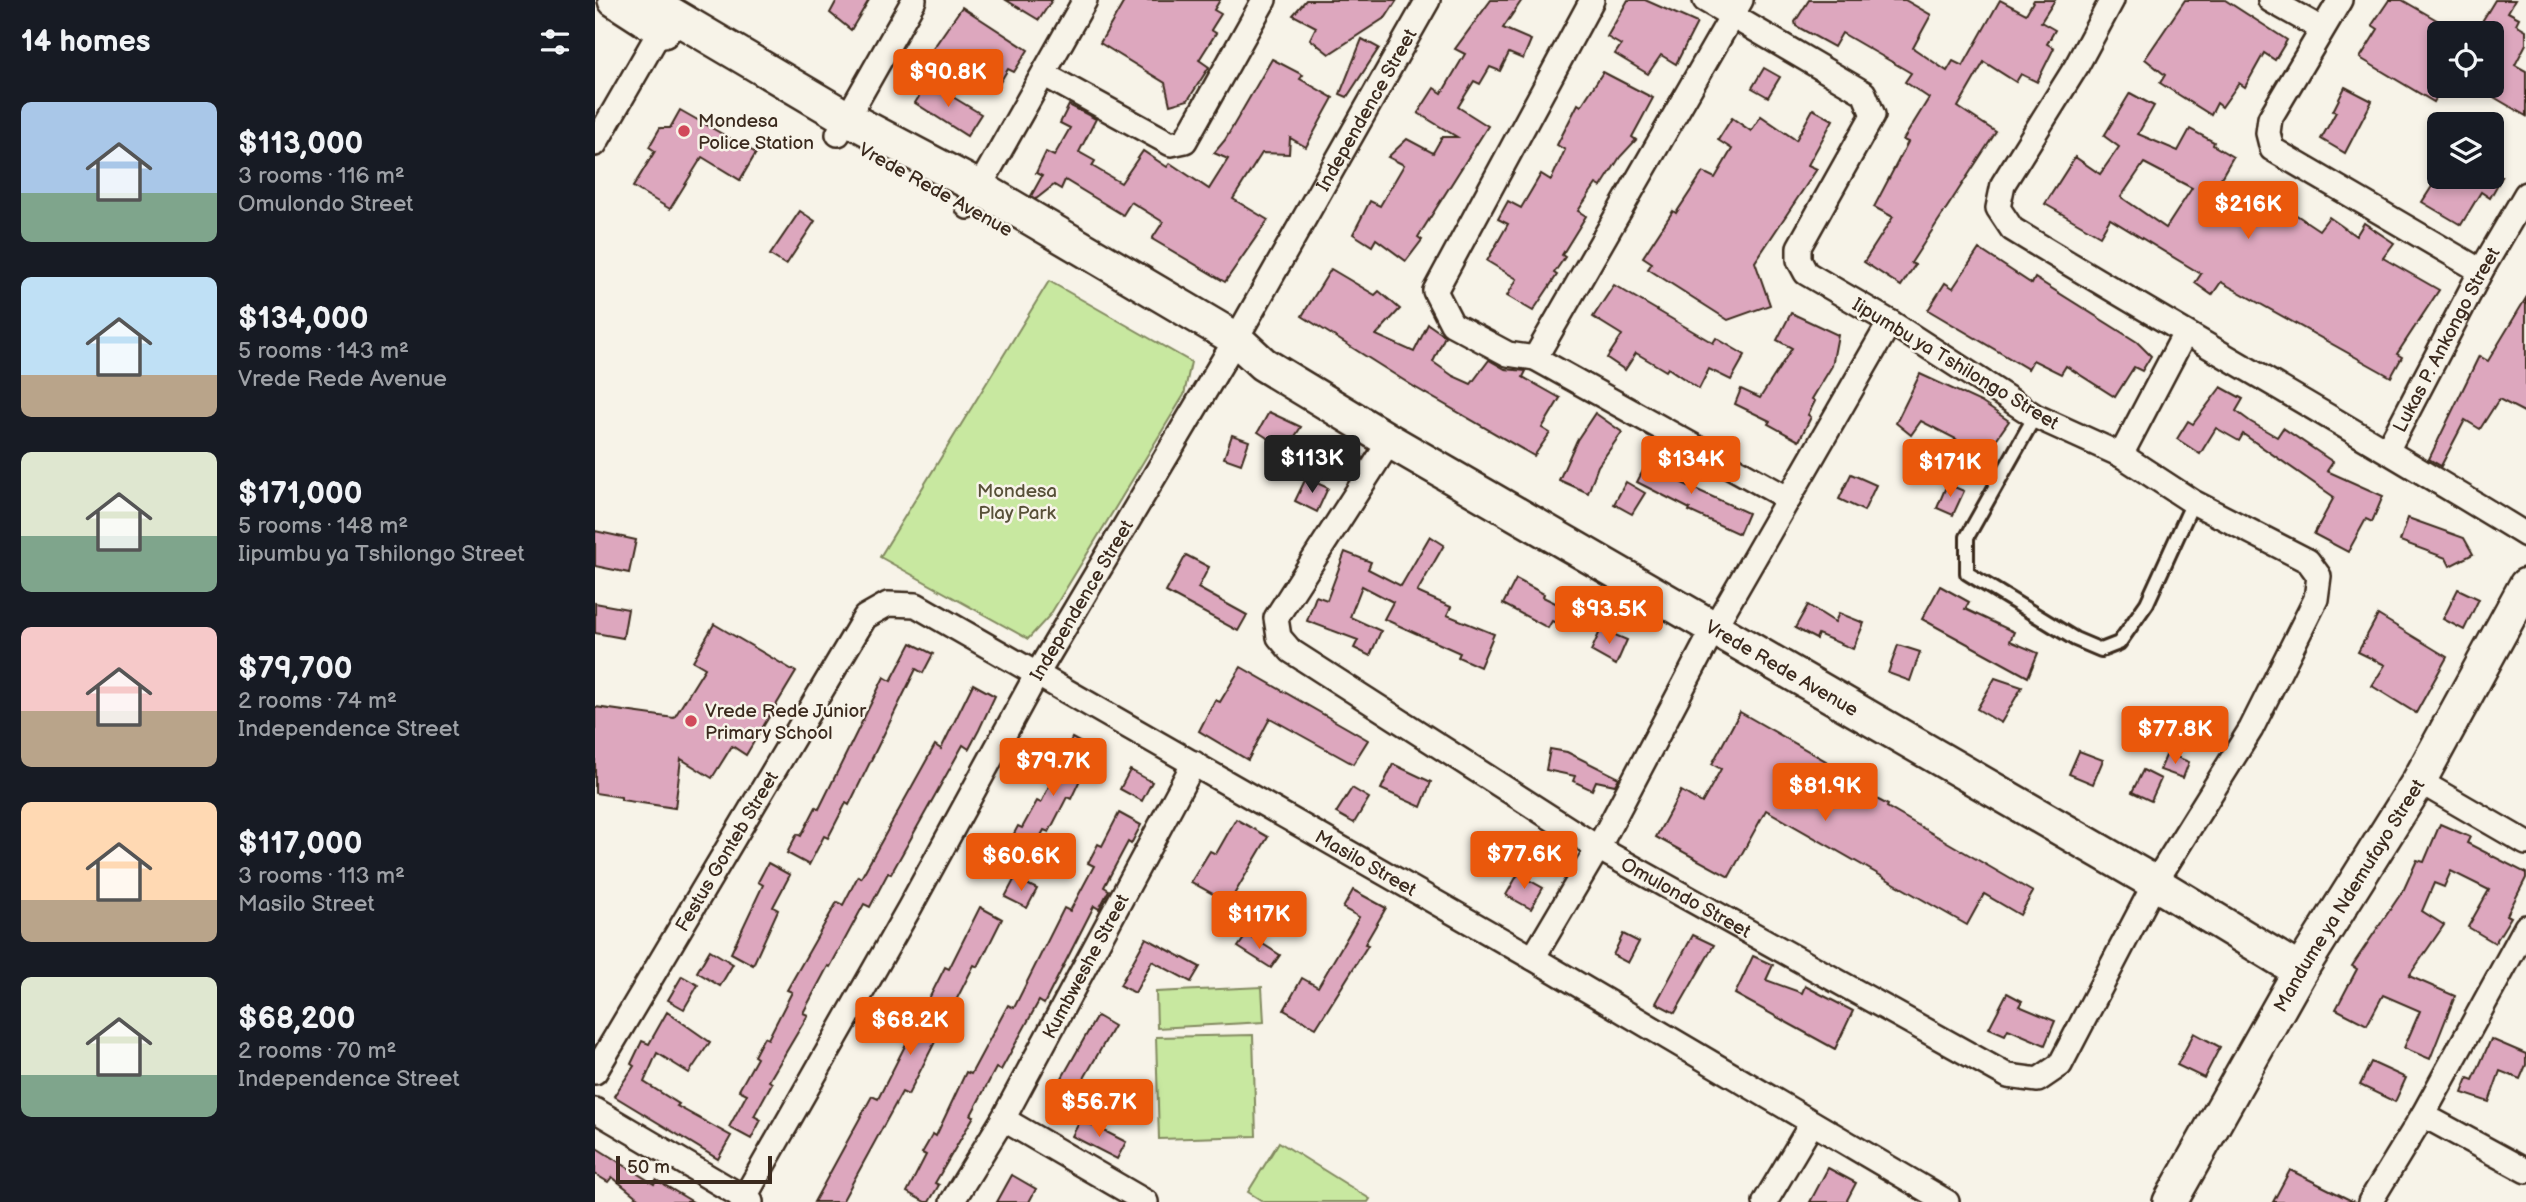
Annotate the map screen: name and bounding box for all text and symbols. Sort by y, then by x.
map controls [2427,21,2504,189]
button: locate [2427,21,2504,98]
icon: filters [536,23,574,61]
text: 14 homes [21,24,150,60]
street label: Independence Street [1312,25,1422,196]
pin: $90.8K [891,50,1005,109]
text: $90.8K [909,58,987,86]
place label: Mondesa Police Station [698,110,814,155]
button: layers [2427,112,2504,189]
marker: Mondesa Police Station [676,123,692,139]
text: $113,000 [238,126,363,162]
icon: home [77,130,161,214]
street label: Vrede Rede Avenue [854,138,1016,242]
text: 3 rooms · 116 m² [238,162,405,190]
pin: $216K [2199,182,2297,241]
text: Omulondo Street [238,190,413,218]
text: $216K [2214,190,2282,218]
street label: Lukas P. Ankongo Street [2389,243,2506,437]
street label: Iipumbu ya Tshilongo Street [1848,293,2063,435]
text: $134,000 [238,301,368,337]
icon: home [77,305,161,389]
text: 5 rooms · 143 m² [238,337,409,365]
text: Vrede Rede Avenue [238,365,447,393]
pin: $113K [1263,435,1361,495]
pin: $134K [1642,436,1740,496]
pin: $171K [1901,440,1999,499]
text: $113K [1280,444,1344,472]
text: $134K [1657,445,1725,473]
text: $171K [1919,448,1981,476]
text: $171,000 [238,476,362,512]
icon: home [77,480,161,564]
park label: Mondesa Play Park [977,480,1057,525]
text: 5 rooms · 148 m² [238,512,408,540]
street label: Independence Street [1026,516,1139,685]
text: Iipumbu ya Tshilongo Street [238,540,525,568]
pin: $93.5K [1552,586,1666,646]
text: $93.5K [1571,595,1647,623]
street label: Vrede Rede Avenue [1701,616,1862,722]
text: $79,700 [238,651,353,687]
icon: home [77,655,161,739]
text: 2 rooms · 74 m² [238,687,397,715]
place label: Vrede Rede Junior Primary School [705,700,867,745]
pin: $77.8K [2118,706,2232,766]
marker: Vrede Rede Junior Primary School [683,713,699,729]
text: Independence Street [238,715,459,743]
text: $77.8K [2137,715,2213,743]
pin: $79.7K [996,738,1110,798]
text: $79.7K [1016,747,1090,775]
pin: $81.9K [1768,764,1882,823]
street label: Festus Gonteb Street [671,767,784,936]
text: $81.9K [1789,772,1861,800]
street label: Mandume ya Ndemufayo Street [2269,775,2430,1016]
text: $117,000 [238,826,362,862]
street label: Masilo Street [1311,826,1420,902]
icon: home [77,830,161,914]
pin: $77.6K [1467,832,1581,891]
pin: $60.6K [964,834,1078,893]
text: $77.6K [1486,840,1562,868]
text: $60.6K [982,842,1060,870]
street label: Omulondo Street [1617,853,1755,944]
text: 3 rooms · 113 m² [238,862,405,890]
text: Masilo Street [238,890,375,918]
street label: Kumbweshe Street [1038,890,1135,1043]
pin: $117K [1210,892,1308,951]
text: $117K [1228,900,1290,928]
pin: $68.2K [853,998,967,1057]
text: $68,200 [238,1001,355,1037]
icon: home [77,1005,161,1089]
text: $68.2K [871,1006,949,1034]
text: 2 rooms · 70 m² [238,1037,397,1065]
text: Independence Street [238,1065,459,1093]
pin: $56.7K [1042,1080,1156,1139]
text: $56.7K [1061,1088,1137,1116]
scale bar [616,1153,772,1185]
text: 50 m [627,1156,670,1179]

